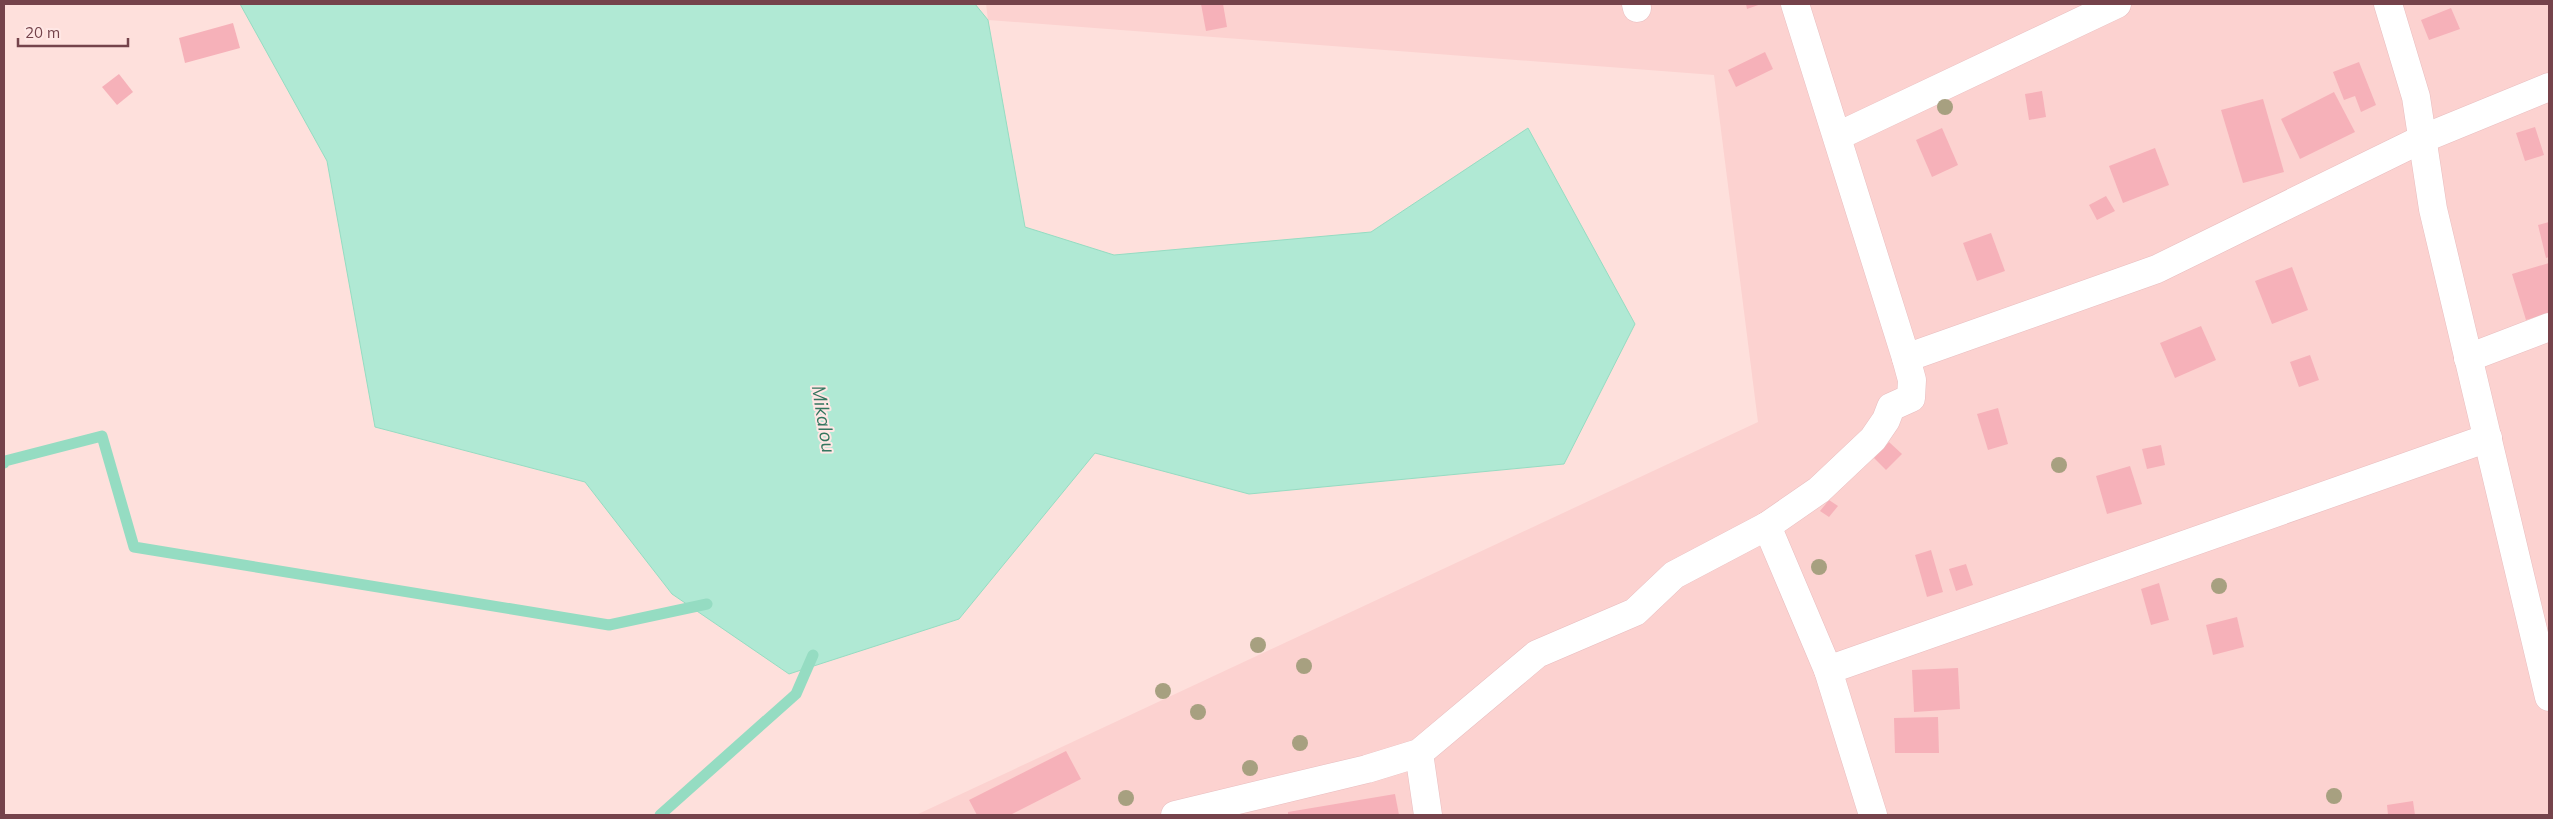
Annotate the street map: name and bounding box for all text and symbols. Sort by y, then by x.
scale bar [18,15,128,47]
text: 20 m [25,23,60,42]
water label: Mikalou [807,383,841,455]

